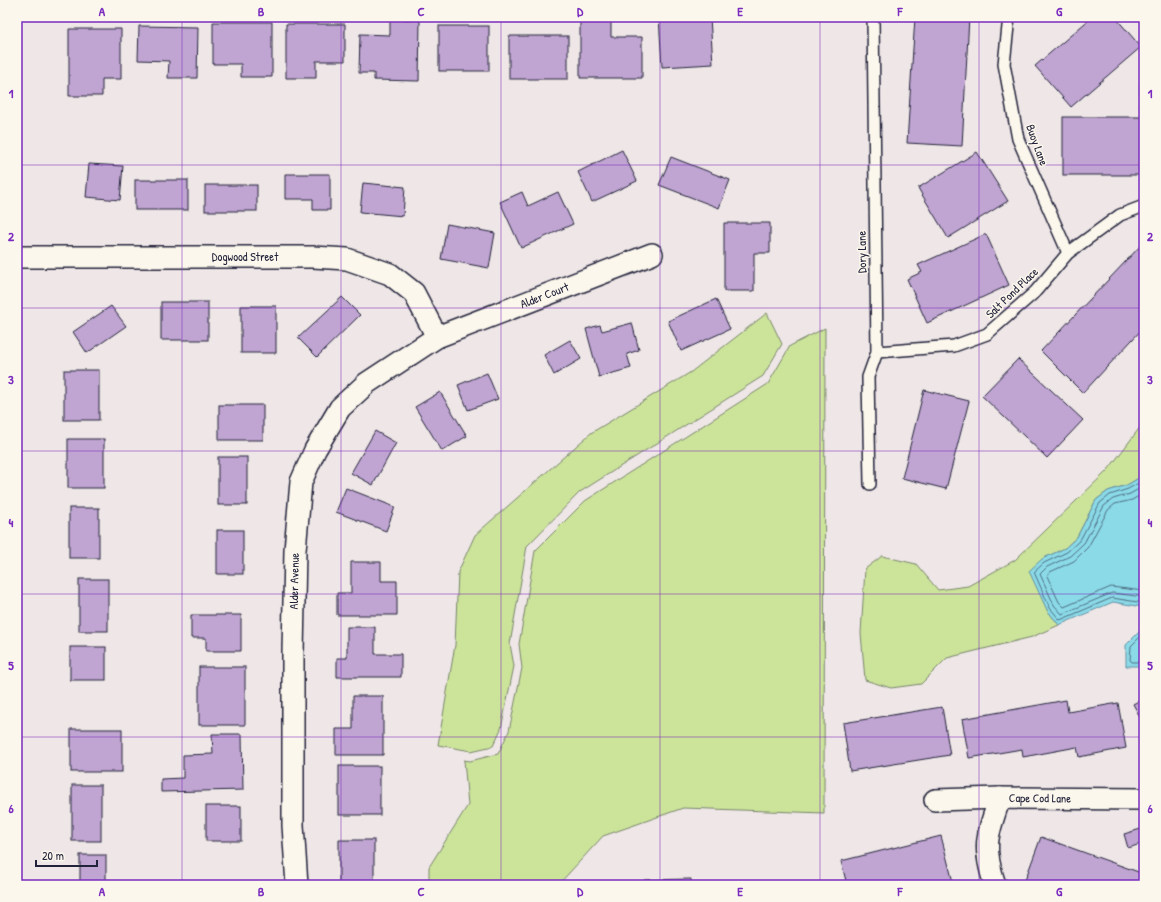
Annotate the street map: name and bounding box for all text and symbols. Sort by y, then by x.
text: A [99,2,106,20]
text: B [258,2,265,20]
text: C [417,2,425,20]
text: D [577,2,584,20]
text: E [737,2,743,20]
text: F [897,2,904,20]
text: G [1056,2,1063,20]
text: 1 [9,84,14,102]
text: 1 [1148,84,1153,102]
street label: Buoy Lane [1022,122,1053,168]
text: 2 [8,227,15,245]
text: 2 [1147,227,1154,245]
street label: Dory Lane [853,230,870,273]
street label: Dogwood Street [212,248,279,265]
street label: Salt Pond Place [982,263,1042,322]
street label: Alder Court [517,278,572,312]
text: 3 [8,370,14,388]
text: 3 [1147,370,1153,388]
text: 4 [9,513,14,531]
text: 4 [1148,513,1153,531]
street label: Alder Avenue [285,553,303,609]
text: 5 [8,656,14,674]
text: 5 [1147,656,1153,674]
street label: Cape Cod Lane [1009,789,1071,806]
text: 6 [8,799,14,817]
text: 6 [1147,799,1153,817]
scale bar [36,842,97,868]
text: 20 m [42,847,64,864]
text: A [99,882,106,900]
text: B [258,882,265,900]
text: C [417,882,425,900]
text: D [577,882,584,900]
text: E [737,882,743,900]
text: F [897,882,904,900]
text: G [1056,882,1063,900]

